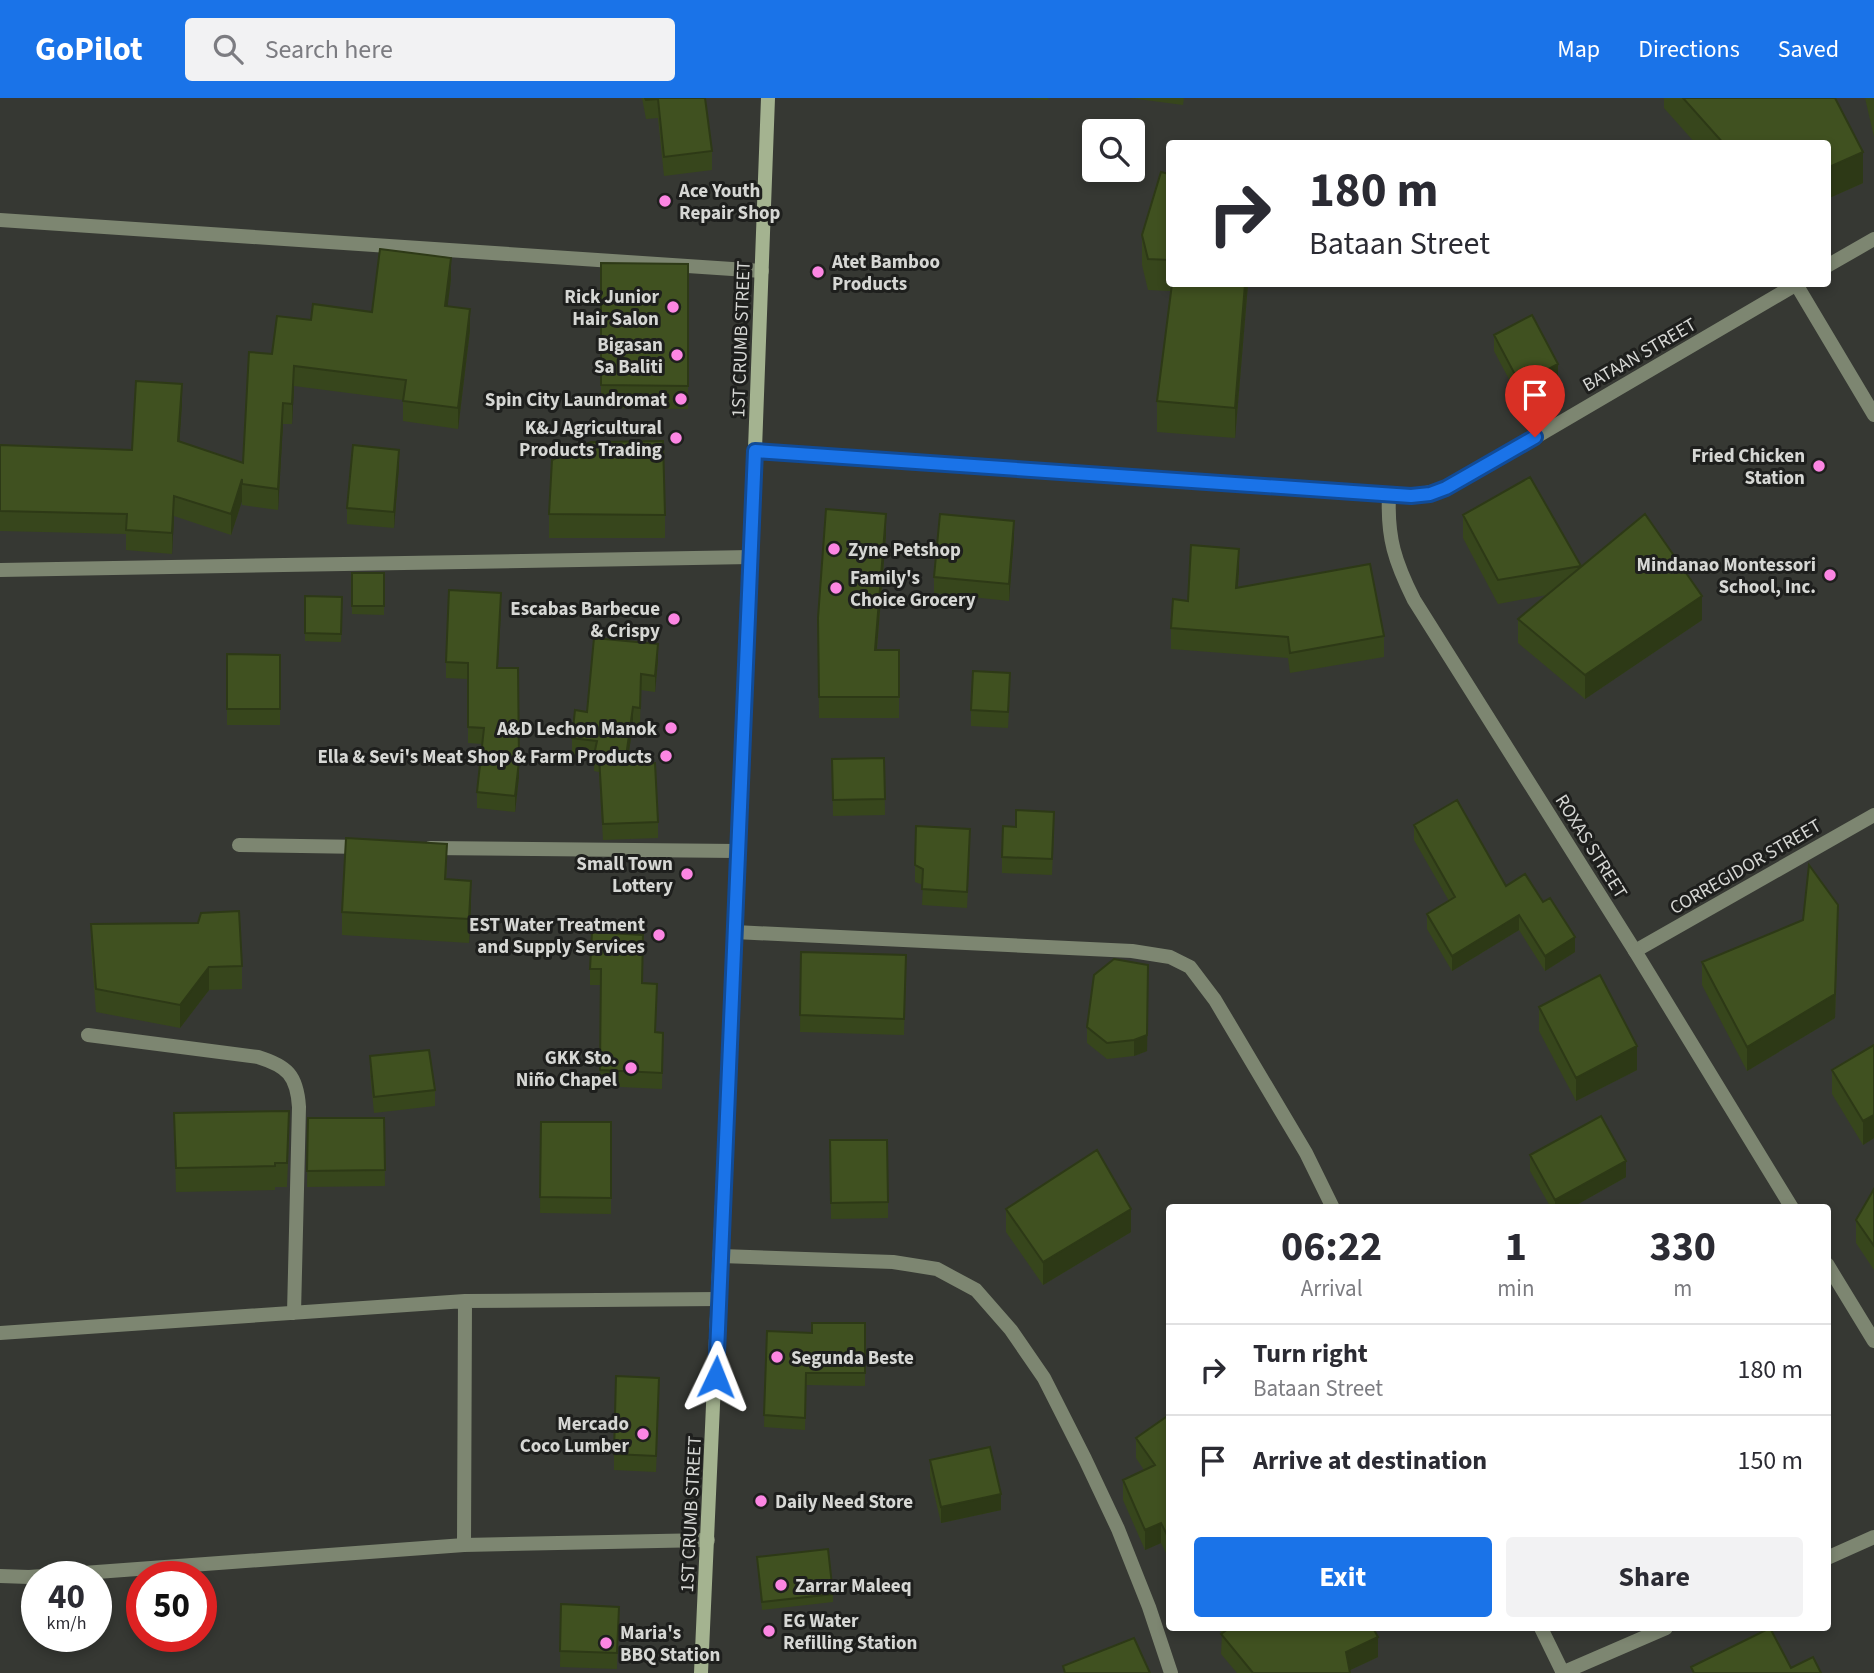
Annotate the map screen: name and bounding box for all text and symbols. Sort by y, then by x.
search box [185,18,675,81]
text: GoPilot [35,26,143,73]
icon: search [209,30,247,68]
text: Search here [265,31,393,68]
text: Map [1557,32,1600,67]
text: Directions [1638,32,1740,67]
text: Saved [1778,32,1839,67]
map controls [1082,119,1145,182]
button: search [1082,119,1145,182]
text: 180 m [1309,156,1438,226]
icon: right [1194,168,1285,259]
place label: Ace Youth Repair Shop [678,178,781,227]
marker: Ace Youth Repair Shop [657,193,673,209]
text: Bataan Street [1309,221,1490,267]
place label: Atet Bamboo Products [831,249,940,298]
street label: 1ST CRUMB STREET [725,260,758,418]
marker: Atet Bamboo Products [810,264,826,280]
place label: Rick Junior Hair Salon [564,284,659,333]
marker: Rick Junior Hair Salon [665,299,681,315]
street label: BATAAN STREET [1578,312,1702,399]
place label: Bigasan Sa Baliti [594,332,663,381]
marker: Bigasan Sa Baliti [669,347,685,363]
pin [1505,365,1565,437]
icon: arrive [1516,376,1554,414]
place label: Spin City Laundromat [485,387,667,414]
marker: Spin City Laundromat [673,391,689,407]
place label: K&J Agricultural Products Trading [519,415,663,464]
marker: K&J Agricultural Products Trading [668,430,684,446]
place label: Fried Chicken Station [1691,443,1805,492]
marker: Fried Chicken Station [1811,458,1827,474]
place label: Zyne Petshop [848,537,961,564]
marker: Zyne Petshop [826,541,842,557]
place label: Mindanao Montessori School, Inc. [1636,552,1816,601]
place label: Family's Choice Grocery [850,565,976,614]
marker: Mindanao Montessori School, Inc. [1822,567,1838,583]
marker: Family's Choice Grocery [828,580,844,596]
place label: Escabas Barbecue & Crispy [510,596,660,645]
marker: Escabas Barbecue & Crispy [666,611,682,627]
place label: A&D Lechon Manok [496,716,658,743]
marker: A&D Lechon Manok [663,720,679,736]
place label: Ella & Sevi's Meat Shop & Farm Products [317,744,652,771]
marker: Ella & Sevi's Meat Shop & Farm Products [658,748,674,764]
street label: ROXAS STREET [1548,790,1633,904]
street label: CORREGIDOR STREET [1665,813,1827,922]
place label: Small Town Lottery [576,851,673,900]
marker: Small Town Lottery [679,866,695,882]
place label: EST Water Treatment and Supply Services [469,912,645,961]
marker: EST Water Treatment and Supply Services [651,927,667,943]
place label: GKK Sto. Niño Chapel [516,1045,618,1094]
marker: GKK Sto. Niño Chapel [623,1060,639,1076]
text: 06:22 [1281,1217,1382,1277]
text: 1 [1505,1217,1527,1277]
text: 330 [1649,1217,1716,1277]
text: Arrival [1301,1272,1363,1305]
text: min [1497,1272,1535,1305]
text: m [1673,1272,1692,1305]
text: Turn right [1253,1335,1368,1372]
position arrow [679,1340,753,1414]
place label: Segunda Beste [791,1345,914,1372]
marker: Segunda Beste [769,1349,785,1365]
icon: right [1194,1351,1232,1389]
text: 180 m [1737,1351,1803,1388]
text: Bataan Street [1253,1372,1383,1405]
place label: Mercado Coco Lumber [520,1411,629,1460]
marker: Mercado Coco Lumber [635,1426,651,1442]
street label: 1ST CRUMB STREET [674,1435,709,1593]
icon: arrive [1194,1442,1232,1480]
text: Arrive at destination [1253,1442,1487,1479]
text: 150 m [1737,1442,1803,1479]
place label: Daily Need Store [775,1489,913,1516]
marker: Daily Need Store [753,1493,769,1509]
button: Exit [1194,1537,1492,1617]
button: Share [1506,1537,1803,1617]
speed limit sign: 50 [126,1561,217,1652]
text: 40 [48,1572,85,1622]
place label: Zarrar Maleeq [795,1573,912,1600]
marker: Zarrar Maleeq [773,1577,789,1593]
place label: EG Water Refilling Station [783,1608,917,1657]
text: km/h [47,1611,86,1636]
place label: Maria's BBQ Station [620,1620,720,1669]
marker: EG Water Refilling Station [761,1623,777,1639]
marker: Maria's BBQ Station [598,1635,614,1651]

